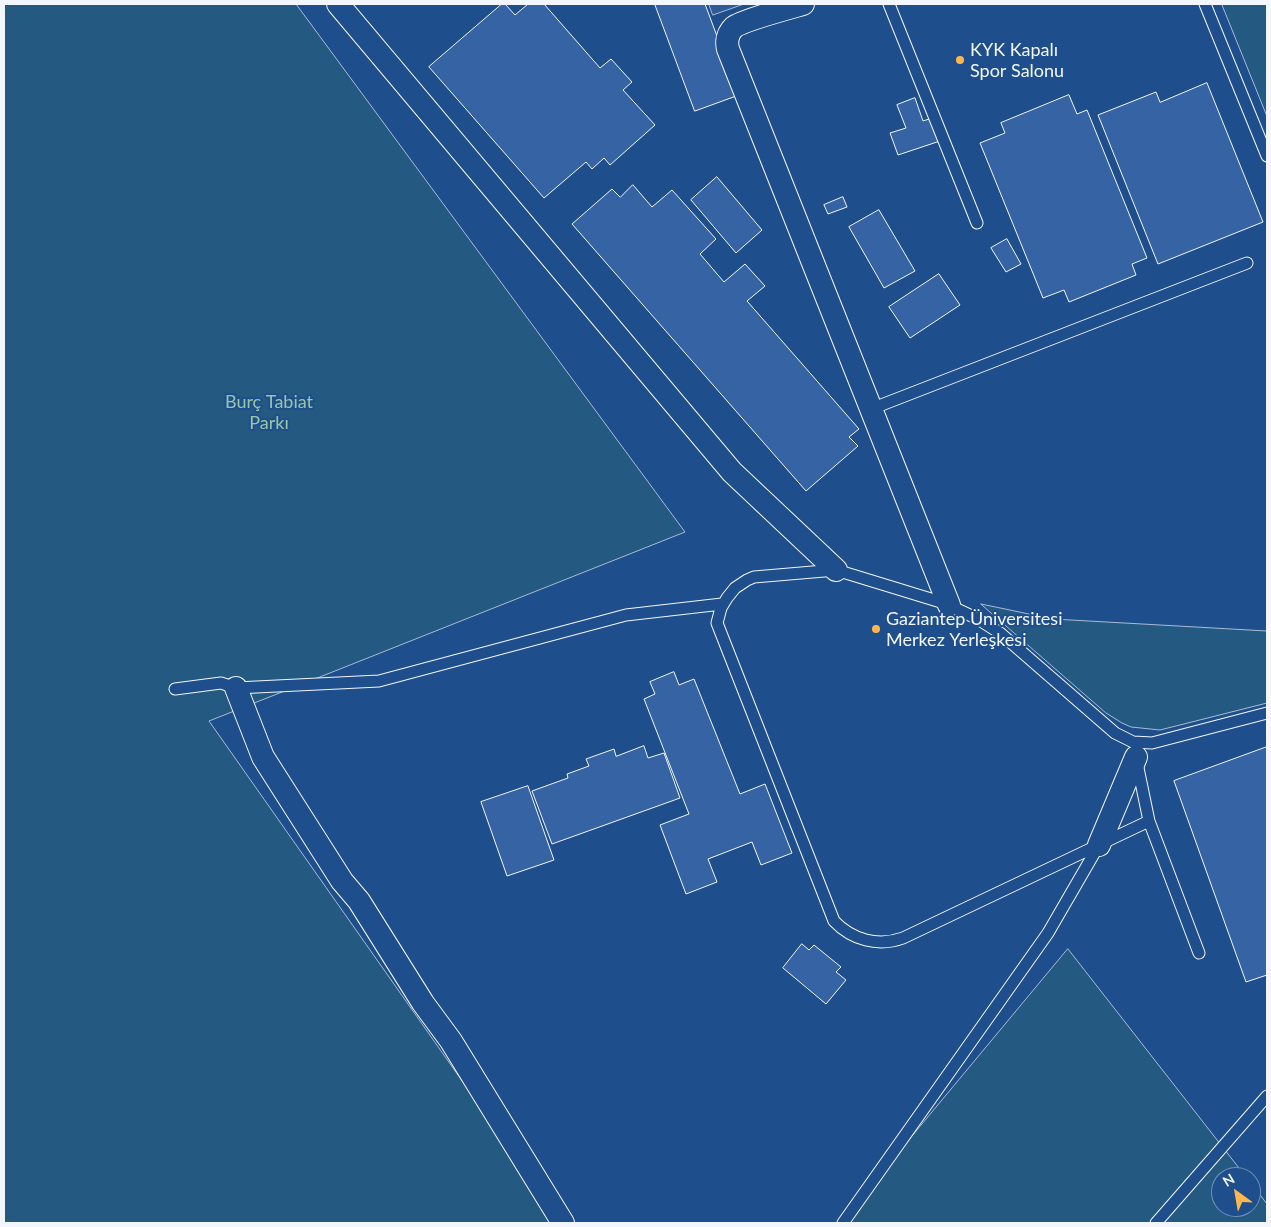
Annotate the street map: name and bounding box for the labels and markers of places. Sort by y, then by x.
place label: KYK Kapalı Spor Salonu [970,39,1064,82]
marker: KYK Kapalı Spor Salonu [954,54,966,66]
place label: Gaziantep Üniversitesi Merkez Yerleşkesi [886,608,1062,650]
marker: Gaziantep Üniversitesi Merkez Yerleşkesi [870,623,882,635]

